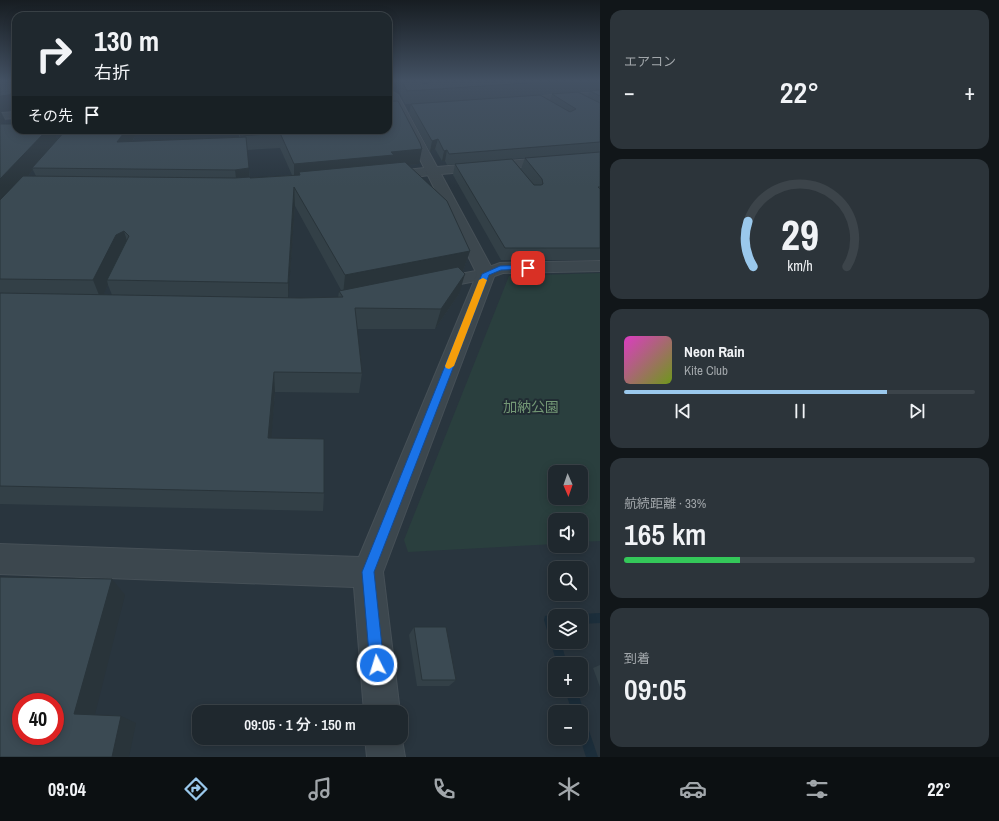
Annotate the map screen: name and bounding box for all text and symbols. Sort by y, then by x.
text: 130 m [94,22,159,60]
icon: right [28,28,80,80]
text: エアコン [624,53,676,70]
text: 右折 [94,60,130,85]
text: 22° [780,72,819,112]
text: − [624,77,635,107]
text: + [964,77,975,107]
icon: arrive [81,104,103,126]
text: その先 [28,105,73,126]
text: 29 [781,207,818,263]
pin [511,251,545,285]
text: km/h [787,256,812,275]
icon: arrive [517,257,539,279]
text: Neon Rain [684,341,745,362]
text: Kite Club [684,362,728,379]
park label: 加納公園 [503,398,559,416]
icon: previous [672,400,694,422]
icon: pause [789,400,811,422]
icon: next [906,400,928,422]
north arrow [548,465,588,505]
map controls [548,465,588,745]
text: 航続距離 · 33% [624,495,706,512]
button: sound [548,513,588,553]
text: 165 km [624,514,706,554]
button: search [548,561,588,601]
button: layers [548,609,588,649]
position arrow [356,644,398,686]
text: 到着 [624,650,650,667]
button: + [548,657,588,697]
text: 09:05 [624,669,686,709]
speed limit sign: 40 [12,693,64,745]
button: − [548,705,588,745]
text: 09:05 · 1 分 · 150 m [244,714,356,735]
icon: directions [182,775,210,803]
icon: music [306,775,334,803]
icon: phone [430,775,458,803]
icon: climate [555,775,583,803]
icon: car [679,775,707,803]
icon: filters [803,775,831,803]
text: 09:04 [48,777,86,802]
text: 22° [927,777,951,802]

